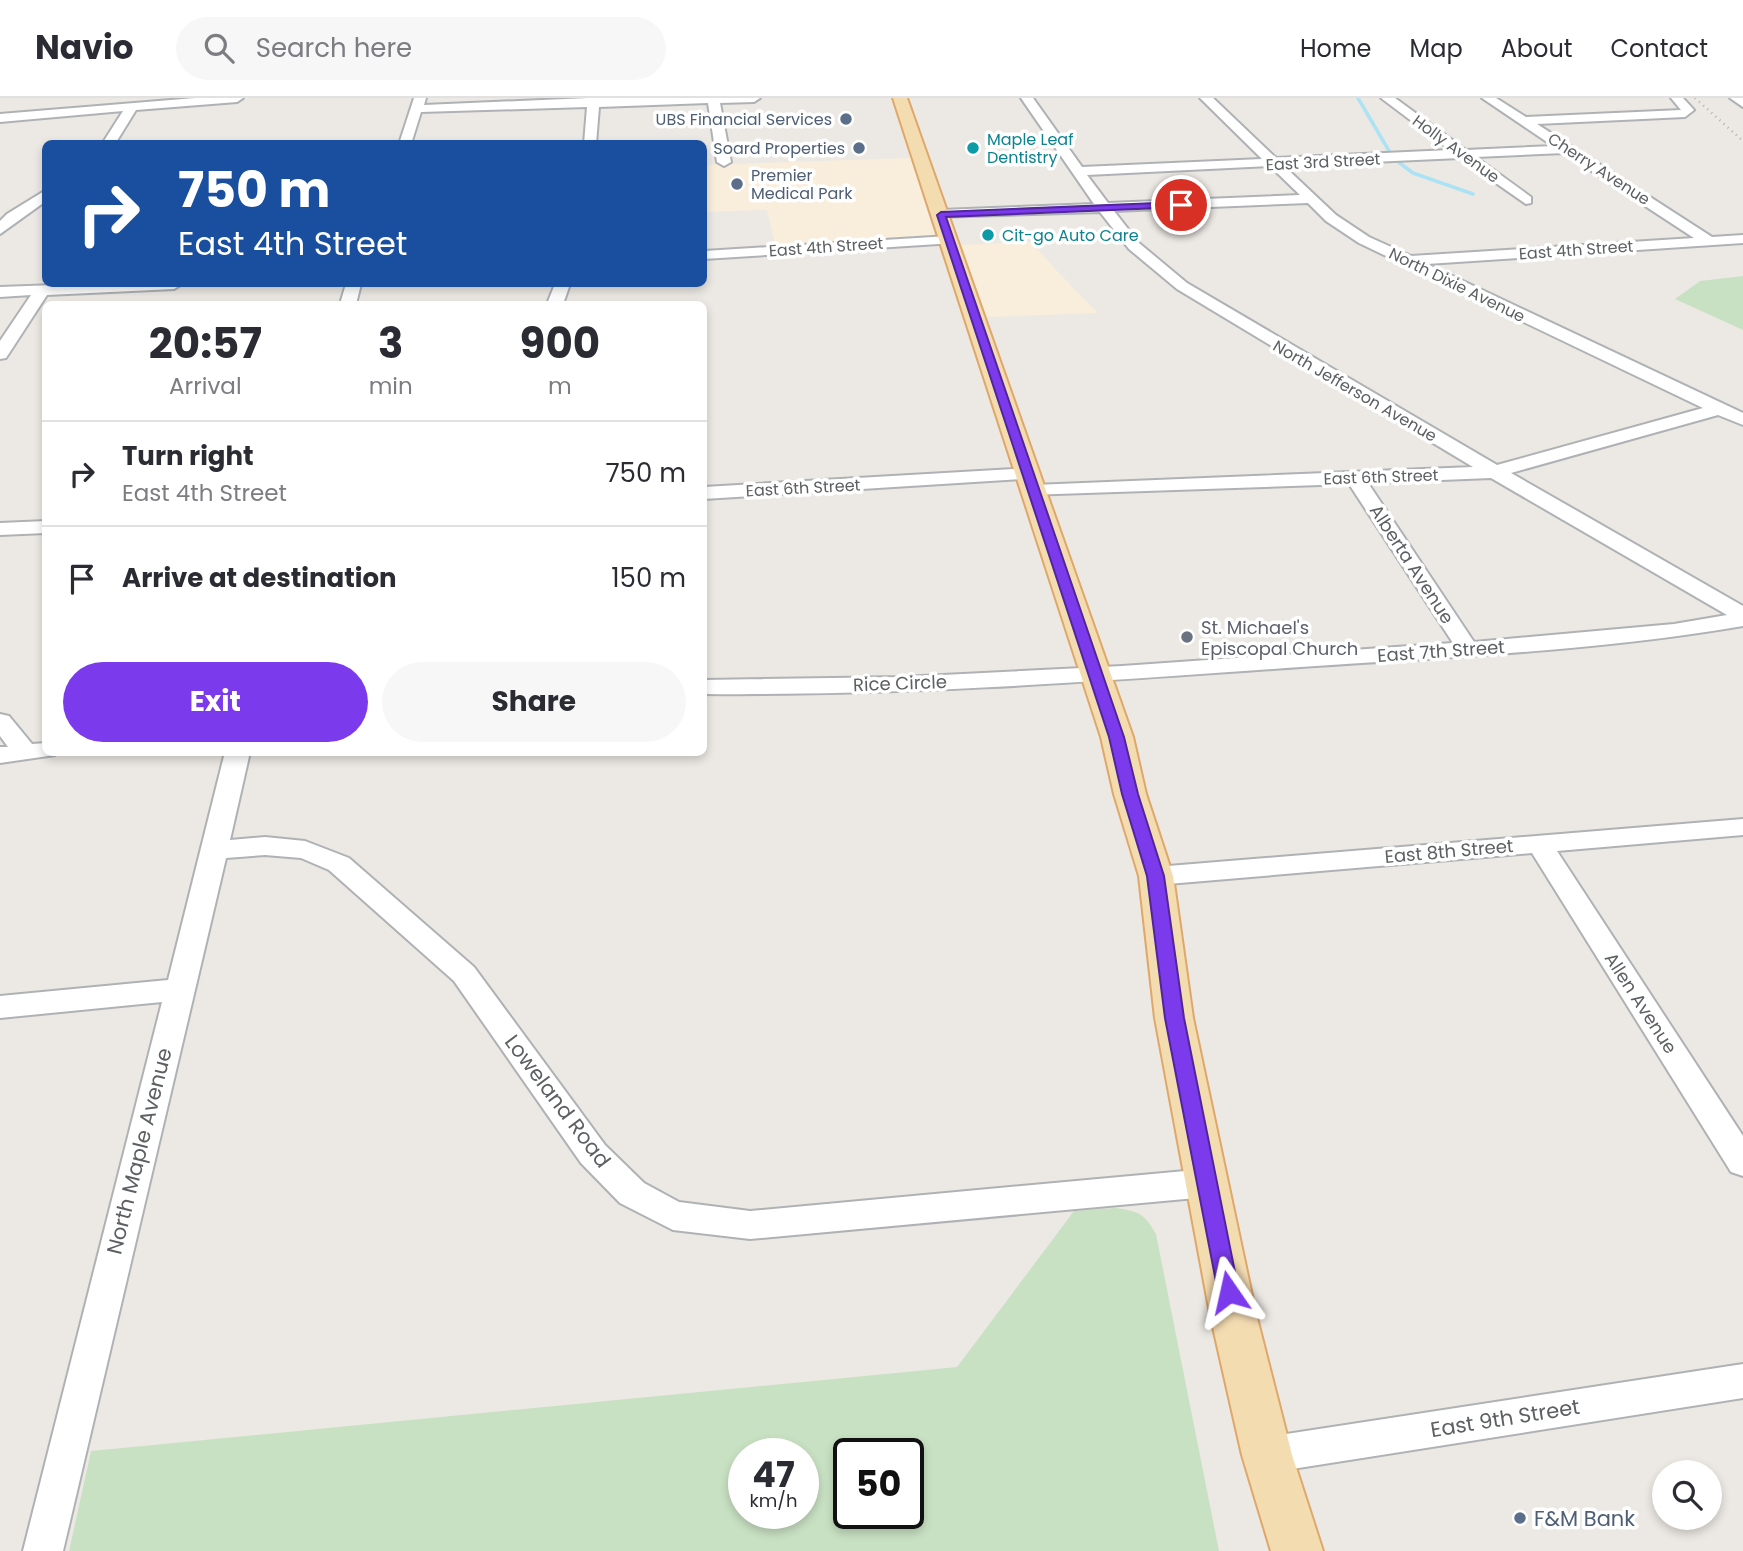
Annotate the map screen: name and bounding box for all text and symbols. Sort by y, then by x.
search box [176,17,666,80]
text: Navio [35,24,134,71]
icon: search [200,29,238,67]
text: Search here [256,30,412,66]
text: Home [1300,32,1372,65]
text: Map [1410,32,1463,65]
text: About [1501,32,1572,65]
text: Contact [1610,32,1708,65]
place label: UBS Financial Services [656,108,832,131]
street label: Holly Avenue [1408,110,1504,188]
marker: UBS Financial Services [838,111,854,127]
street label: Cherry Avenue [1543,127,1655,211]
place label: Maple Leaf Dentistry [987,128,1073,169]
place label: Soard Properties [713,137,845,160]
marker: Soard Properties [851,140,867,156]
marker: Maple Leaf Dentistry [965,140,981,156]
street label: East 3rd Street [1265,148,1381,176]
text: 750 m [178,156,330,224]
place label: Premier Medical Park [751,164,853,205]
icon: right [63,168,154,259]
pin [1151,175,1211,235]
marker: Premier Medical Park [729,176,745,192]
icon: arrive [1162,186,1200,224]
text: East 4th Street [178,221,407,266]
place label: Cit-go Auto Care [1002,224,1139,247]
marker: Cit-go Auto Care [980,227,996,243]
street label: East 4th Street [768,232,884,262]
street label: East 4th Street [1518,235,1634,265]
street label: North Dixie Avenue [1385,242,1529,328]
text: 20:57 [149,314,262,373]
text: 3 [378,314,403,373]
text: 900 [520,314,600,373]
street label: North Jefferson Avenue [1269,335,1441,447]
text: Arrival [169,370,242,402]
text: min [369,370,413,402]
text: m [548,370,572,402]
text: Turn right [122,438,254,474]
icon: right [63,455,101,493]
text: 750 m [605,455,686,491]
street label: East 6th Street [1323,463,1439,490]
street label: East 6th Street [745,474,861,502]
text: East 4th Street [122,477,287,509]
street label: Alberta Avenue [1364,499,1460,629]
icon: arrive [63,560,101,598]
text: Arrive at destination [122,560,397,596]
text: 150 m [611,560,686,596]
place label: St. Michael's Episcopal Church [1201,615,1358,661]
marker: St. Michael's Episcopal Church [1179,629,1195,645]
street label: East 7th Street [1376,634,1506,668]
button: Exit [63,662,368,742]
button: Share [382,662,686,742]
street label: Rice Circle [853,669,947,697]
street label: East 8th Street [1384,833,1514,869]
street label: Allen Avenue [1599,948,1683,1058]
street label: Loweland Road [498,1028,618,1174]
street label: North Maple Avenue [99,1045,179,1257]
position arrow [1192,1255,1266,1329]
street label: East 9th Street [1428,1392,1582,1444]
speed limit sign: 50 [833,1438,924,1529]
text: 47 [752,1450,795,1499]
map controls [1652,1460,1722,1530]
button: search [1652,1460,1722,1530]
text: km/h [750,1488,797,1513]
place label: F&M Bank [1534,1504,1635,1533]
marker: F&M Bank [1512,1510,1528,1526]

